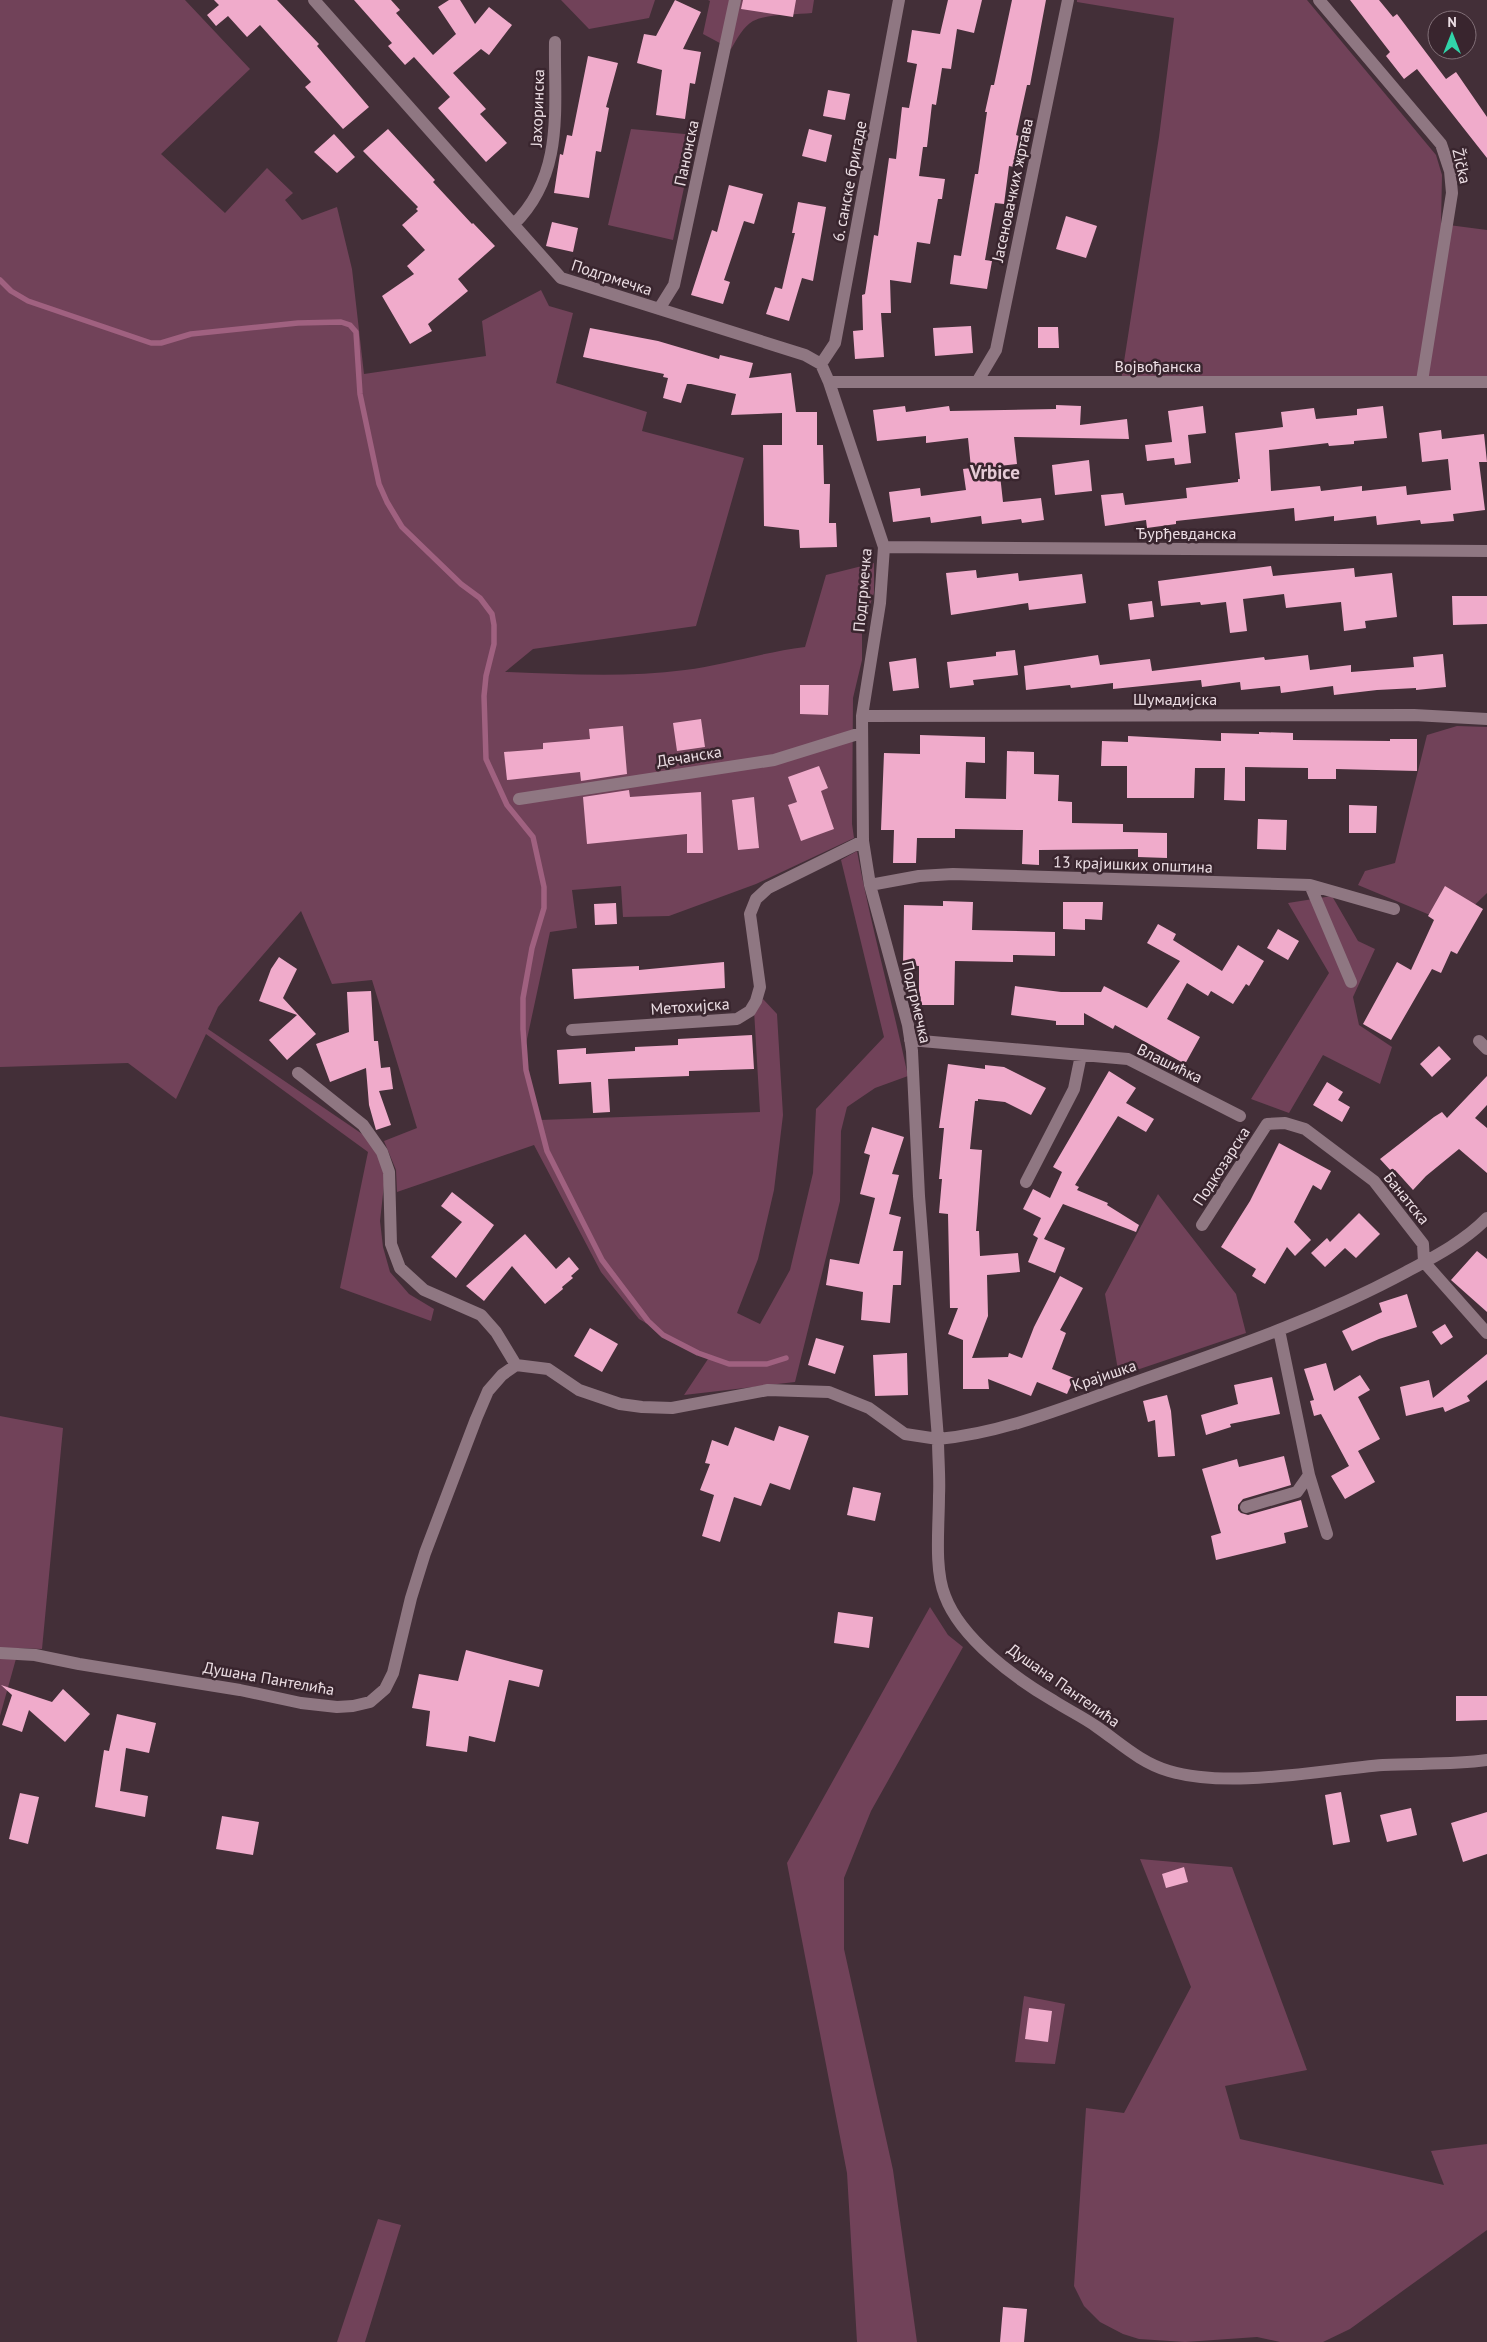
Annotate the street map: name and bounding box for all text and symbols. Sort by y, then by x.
north arrow [1427,10,1477,60]
text: N [1447,13,1457,31]
street label: Јахоринска [526,69,548,148]
street label: Јасеновачких жртава [987,116,1037,265]
street label: Панонска [669,118,703,188]
street label: 6. санске бригаде [827,119,871,243]
street label: Žička [1448,146,1476,186]
street label: Подгрмечка [569,254,655,300]
street label: Војвођанска [1115,356,1201,376]
district label: Vrbice [969,460,1020,484]
street label: Ђурђевданска [1136,523,1236,543]
street label: Подгрмечка [848,547,876,633]
street label: Шумадијска [1133,689,1217,709]
street label: Дечанска [655,741,723,771]
street label: 13 крајишких општина [1053,851,1213,877]
street label: Подгрмечка [898,959,936,1045]
street label: Метохијска [650,993,730,1019]
street label: Влашићка [1134,1039,1206,1087]
street label: Подкозарска [1188,1123,1254,1209]
street label: Банатска [1380,1168,1434,1228]
street label: Крајишка [1069,1355,1139,1395]
street label: Душана Пантелића [1004,1639,1124,1731]
street label: Душана Пантелића [202,1657,336,1699]

